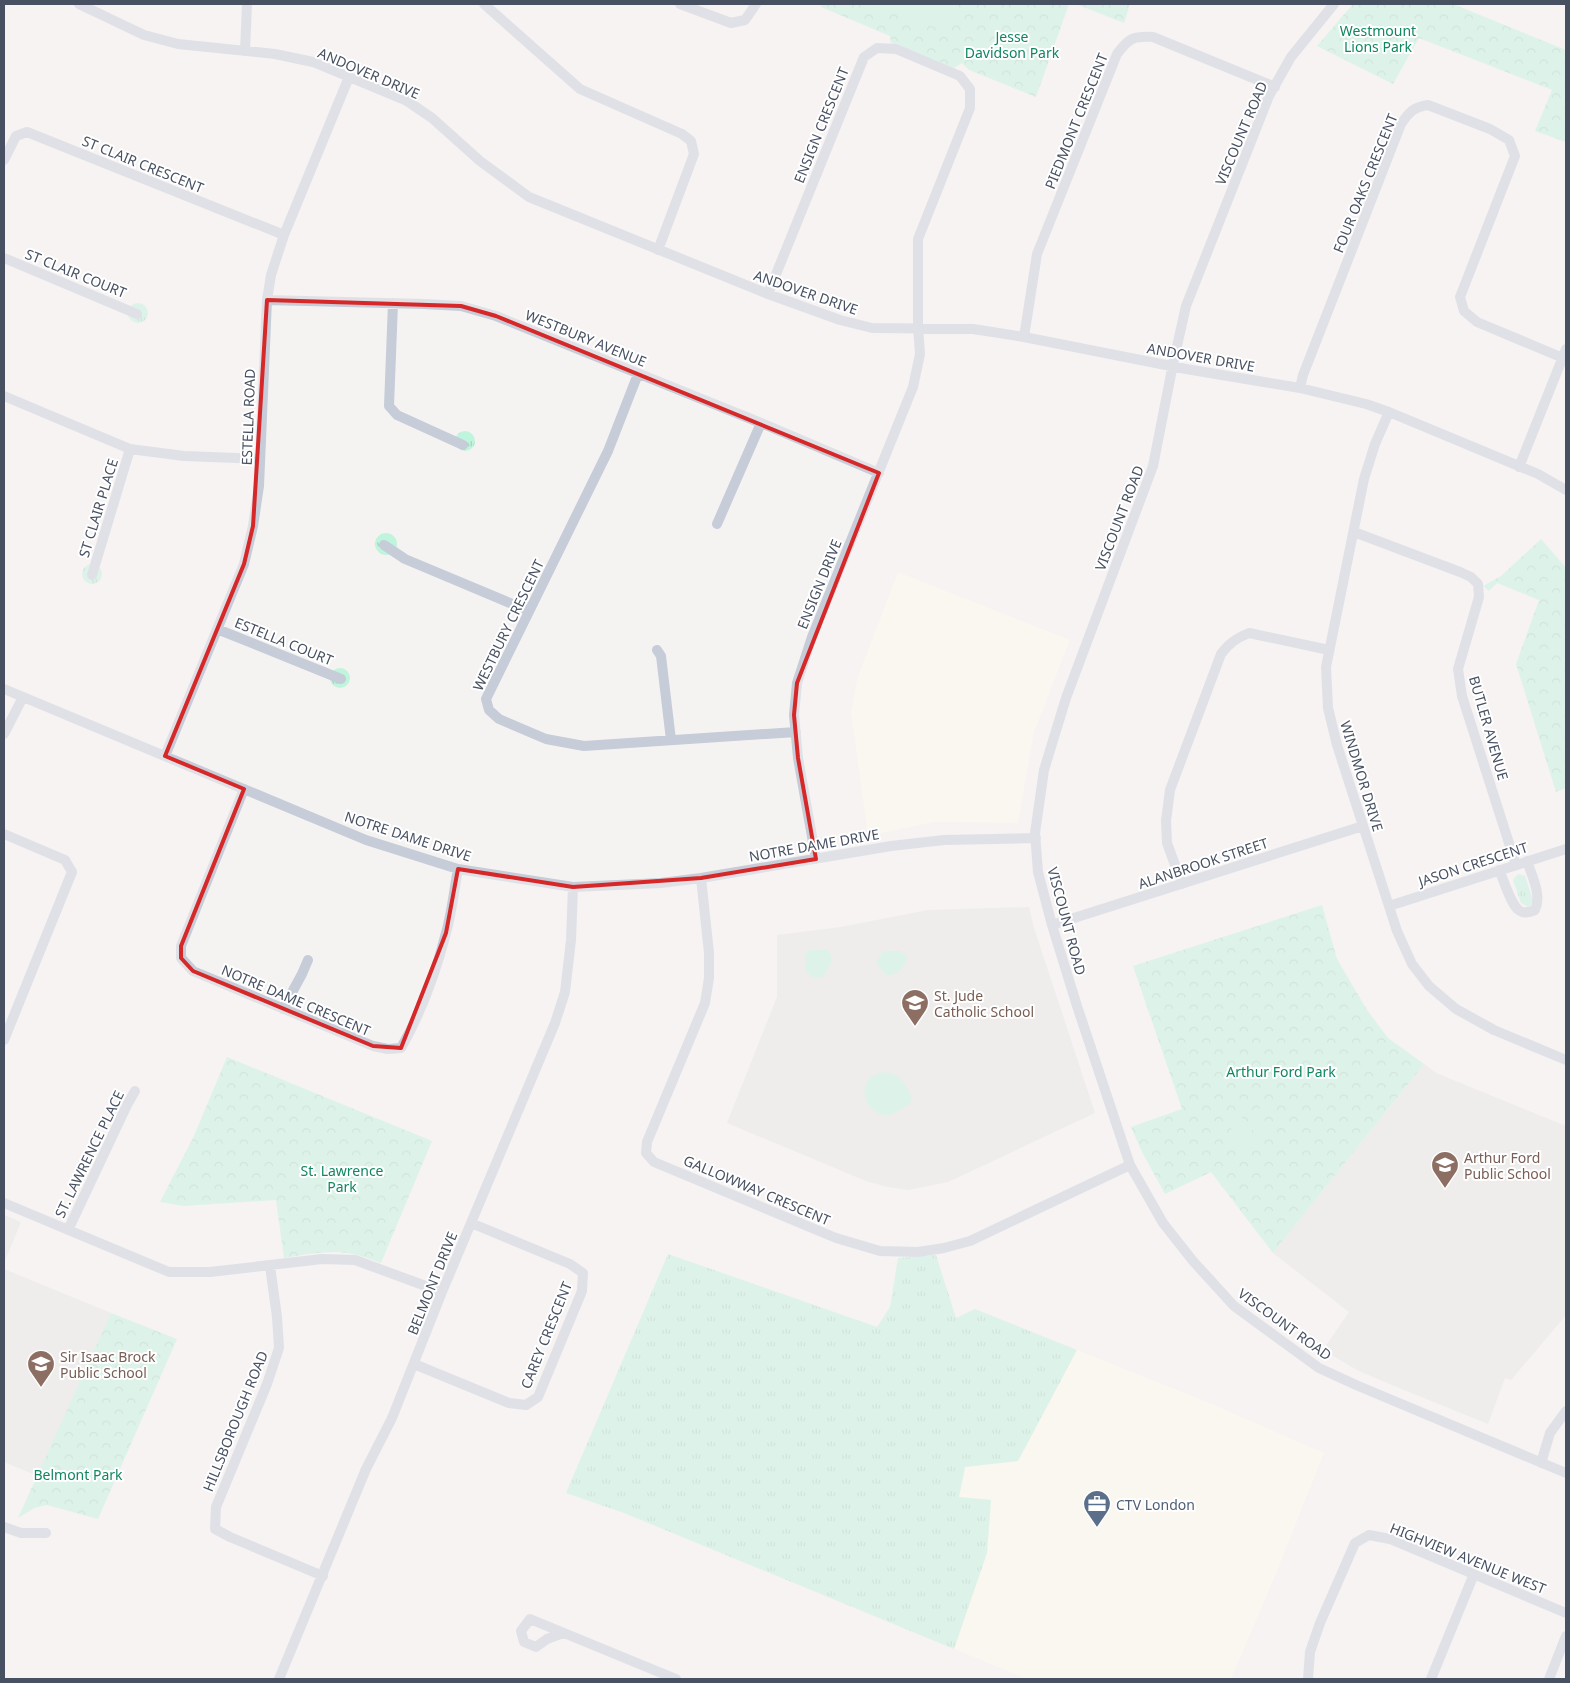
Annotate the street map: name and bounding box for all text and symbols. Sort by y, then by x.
park label: Westmount Lions Park [1340,21,1416,56]
park label: Jesse Davidson Park [965,27,1060,62]
street label: ANDOVER DRIVE [315,43,423,103]
street label: PIEDMONT CRESCENT [1040,50,1112,192]
street label: ENSIGN CRESCENT [789,64,853,186]
street label: VISCOUNT ROAD [1211,78,1271,188]
street label: FOUR OAKS CRESCENT [1328,110,1402,255]
street label: ST CLAIR CRESCENT [79,131,207,197]
street label: ST CLAIR COURT [23,244,130,302]
street label: ANDOVER DRIVE [751,265,861,319]
street label: WESTBURY AVENUE [523,305,649,371]
street label: ANDOVER DRIVE [1146,338,1256,376]
street label: ESTELLA ROAD [237,368,259,466]
street label: ST CLAIR PLACE [74,456,122,560]
street label: VISCOUNT ROAD [1090,463,1148,573]
street label: ENSIGN DRIVE [792,536,846,632]
street label: WESTBURY CRESCENT [468,556,548,694]
street label: ESTELLA COURT [232,613,336,669]
street label: BUTLER AVENUE [1465,674,1513,782]
street label: WINDMOR DRIVE [1336,718,1388,834]
street label: NOTRE DAME DRIVE [342,807,474,865]
street label: NOTRE DAME DRIVE [747,824,881,866]
street label: ALANBROOK STREET [1136,833,1271,893]
street label: JASON CRESCENT [1414,837,1530,891]
street label: VISCOUNT ROAD [1043,865,1091,977]
street label: NOTRE DAME CRESCENT [219,960,374,1040]
place label: St. Jude Catholic School [934,986,1034,1021]
school or university icon: St. Jude Catholic School [900,988,930,1027]
park label: Arthur Ford Park [1226,1062,1336,1081]
street label: ST. LAWRENCE PLACE [50,1087,128,1221]
place label: Arthur Ford Public School [1464,1148,1551,1183]
street label: GALLOWWAY CRESCENT [681,1150,833,1230]
school or university icon: Arthur Ford Public School [1430,1150,1460,1189]
park label: St. Lawrence Park [301,1161,384,1196]
street label: BELMONT DRIVE [403,1229,461,1337]
street label: CAREY CRESCENT [516,1278,576,1391]
street label: VISCOUNT ROAD [1234,1284,1336,1364]
place label: Sir Isaac Brock Public School [60,1347,156,1382]
street label: HILLSBOROUGH ROAD [198,1348,272,1494]
school or university icon: Sir Isaac Brock Public School [26,1349,56,1388]
park label: Belmont Park [33,1465,123,1484]
office icon: CTV London [1082,1489,1112,1528]
place label: CTV London [1116,1495,1195,1514]
street label: HIGHVIEW AVENUE WEST [1387,1518,1549,1598]

